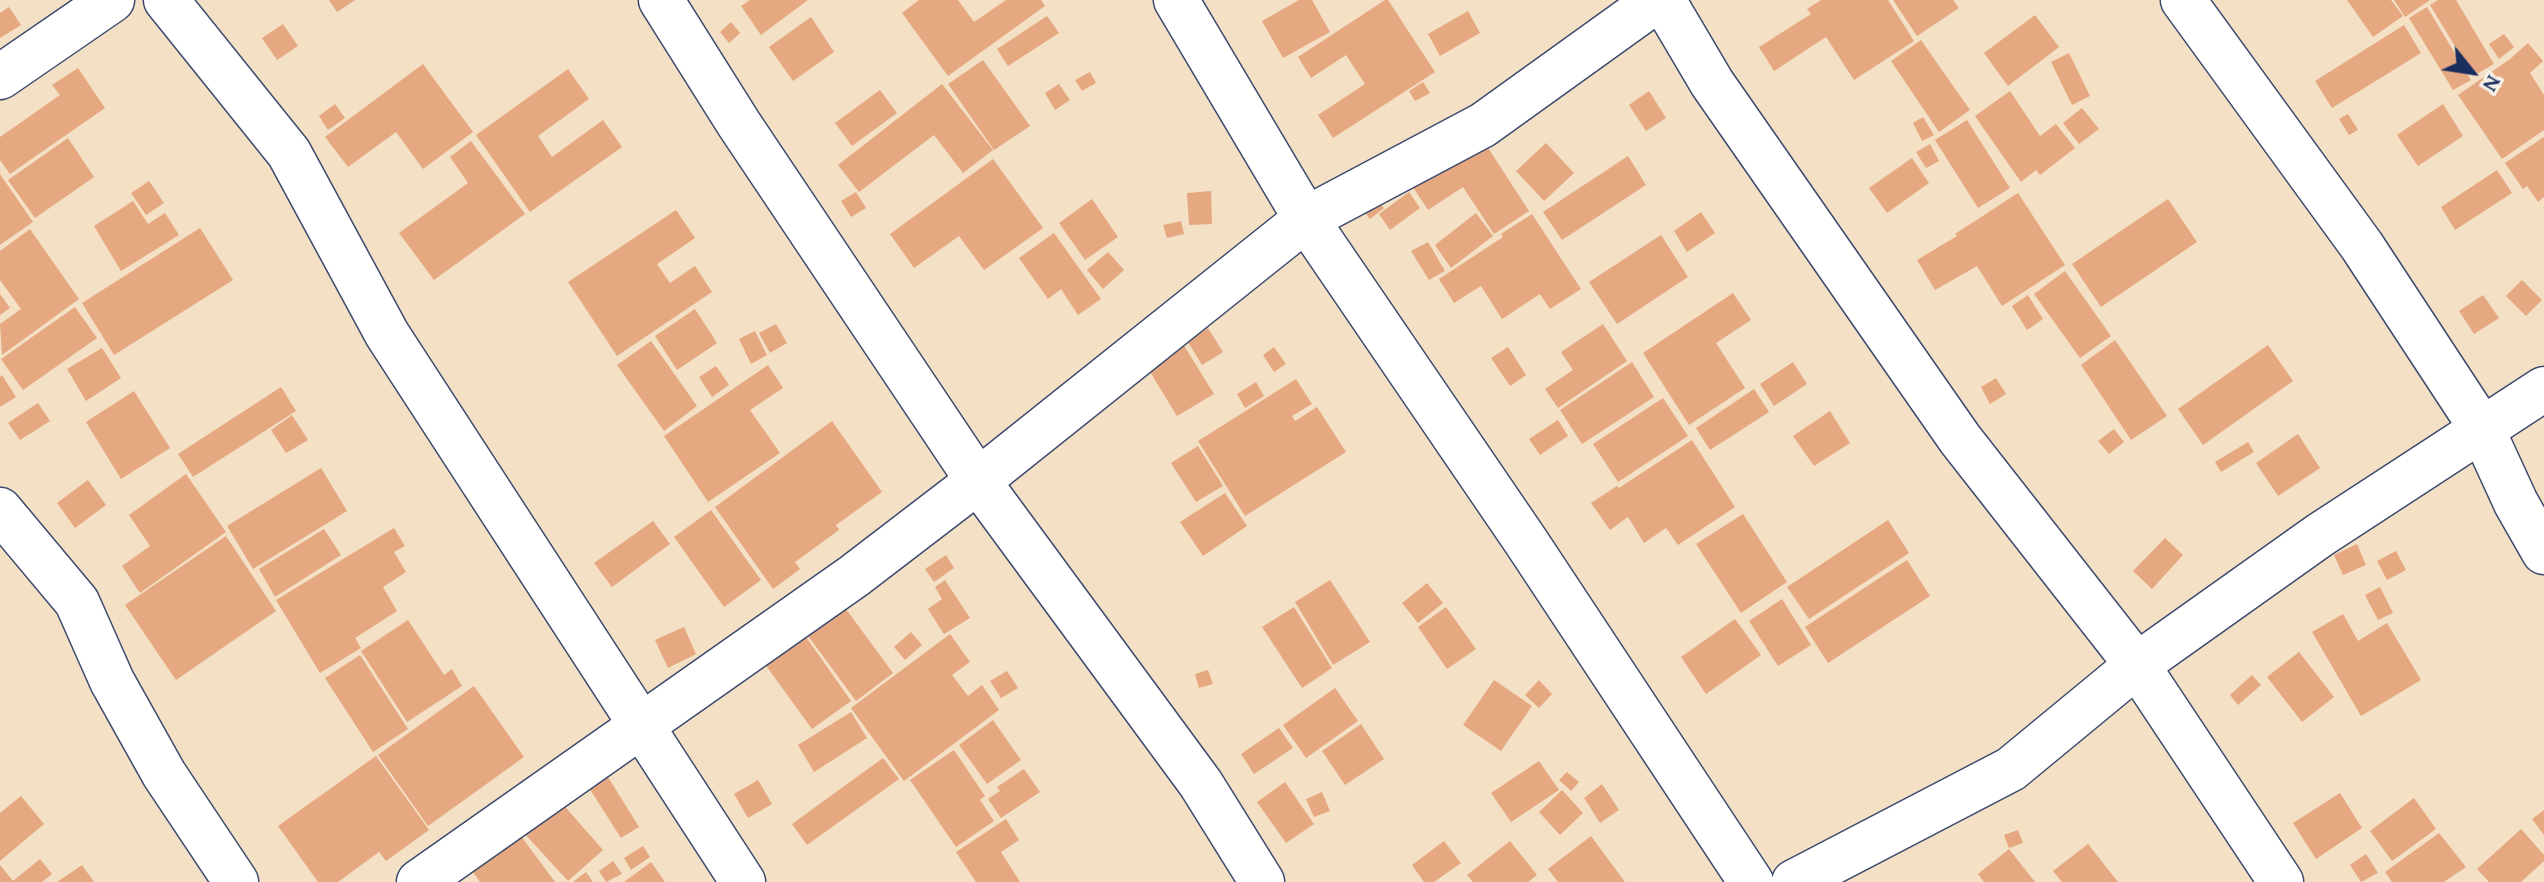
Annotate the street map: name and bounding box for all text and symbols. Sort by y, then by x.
north arrow [2432,32,2512,112]
text: N [2475,70,2510,98]

